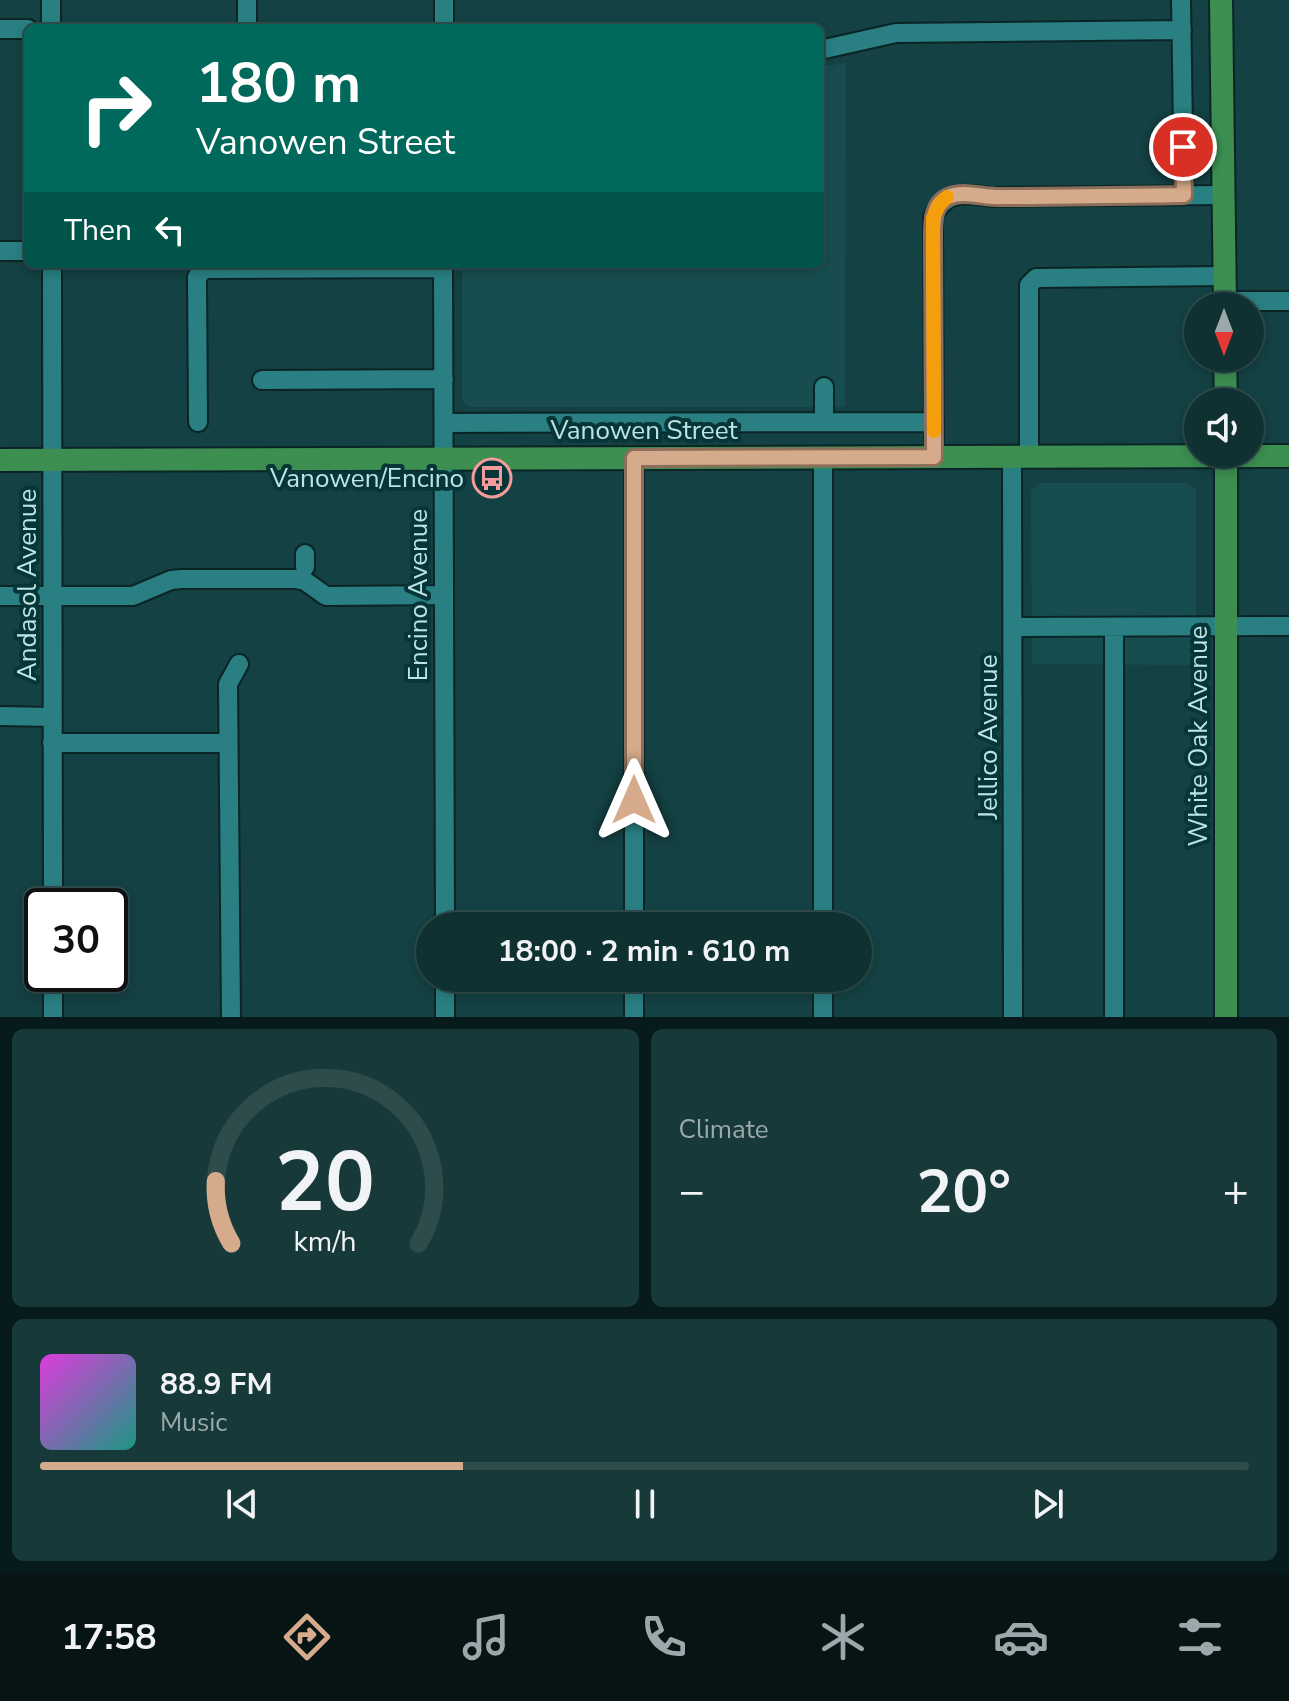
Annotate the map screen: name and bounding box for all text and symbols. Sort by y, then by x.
text: 180 m [196,45,361,122]
icon: right [64,56,168,160]
pin [1149,113,1217,181]
text: Vanowen Street [196,118,455,167]
icon: arrive [1161,125,1205,169]
icon: left [148,208,192,252]
text: Then [64,210,132,251]
north arrow [1184,292,1264,372]
map controls [1184,292,1264,468]
button: sound [1184,388,1264,468]
street label: Vanowen Street [549,413,738,448]
bus stop icon: Vanowen/Encino [471,457,513,499]
place label: Vanowen/Encino [269,461,464,496]
street label: Andasol Avenue [10,489,45,681]
street label: Encino Avenue [401,509,436,681]
street label: White Oak Avenue [1181,626,1216,846]
street label: Jellico Avenue [971,654,1006,821]
position arrow [592,758,676,842]
speed limit sign: 30 [24,888,128,992]
text: 18:00 · 2 min · 610 m [498,931,790,972]
text: Climate [679,1112,769,1147]
text: 20 [275,1126,375,1239]
text: 20° [916,1151,1011,1233]
text: − [679,1162,705,1222]
text: + [1223,1162,1249,1222]
text: km/h [294,1222,357,1261]
text: 88.9 FM [160,1364,272,1405]
text: Music [160,1405,227,1440]
icon: previous [220,1482,264,1526]
icon: pause [623,1482,667,1526]
icon: next [1026,1482,1070,1526]
icon: directions [279,1609,335,1665]
icon: music [458,1609,514,1665]
icon: phone [636,1609,692,1665]
icon: climate [815,1609,871,1665]
icon: car [993,1609,1049,1665]
icon: filters [1172,1609,1228,1665]
text: 17:58 [61,1613,157,1662]

